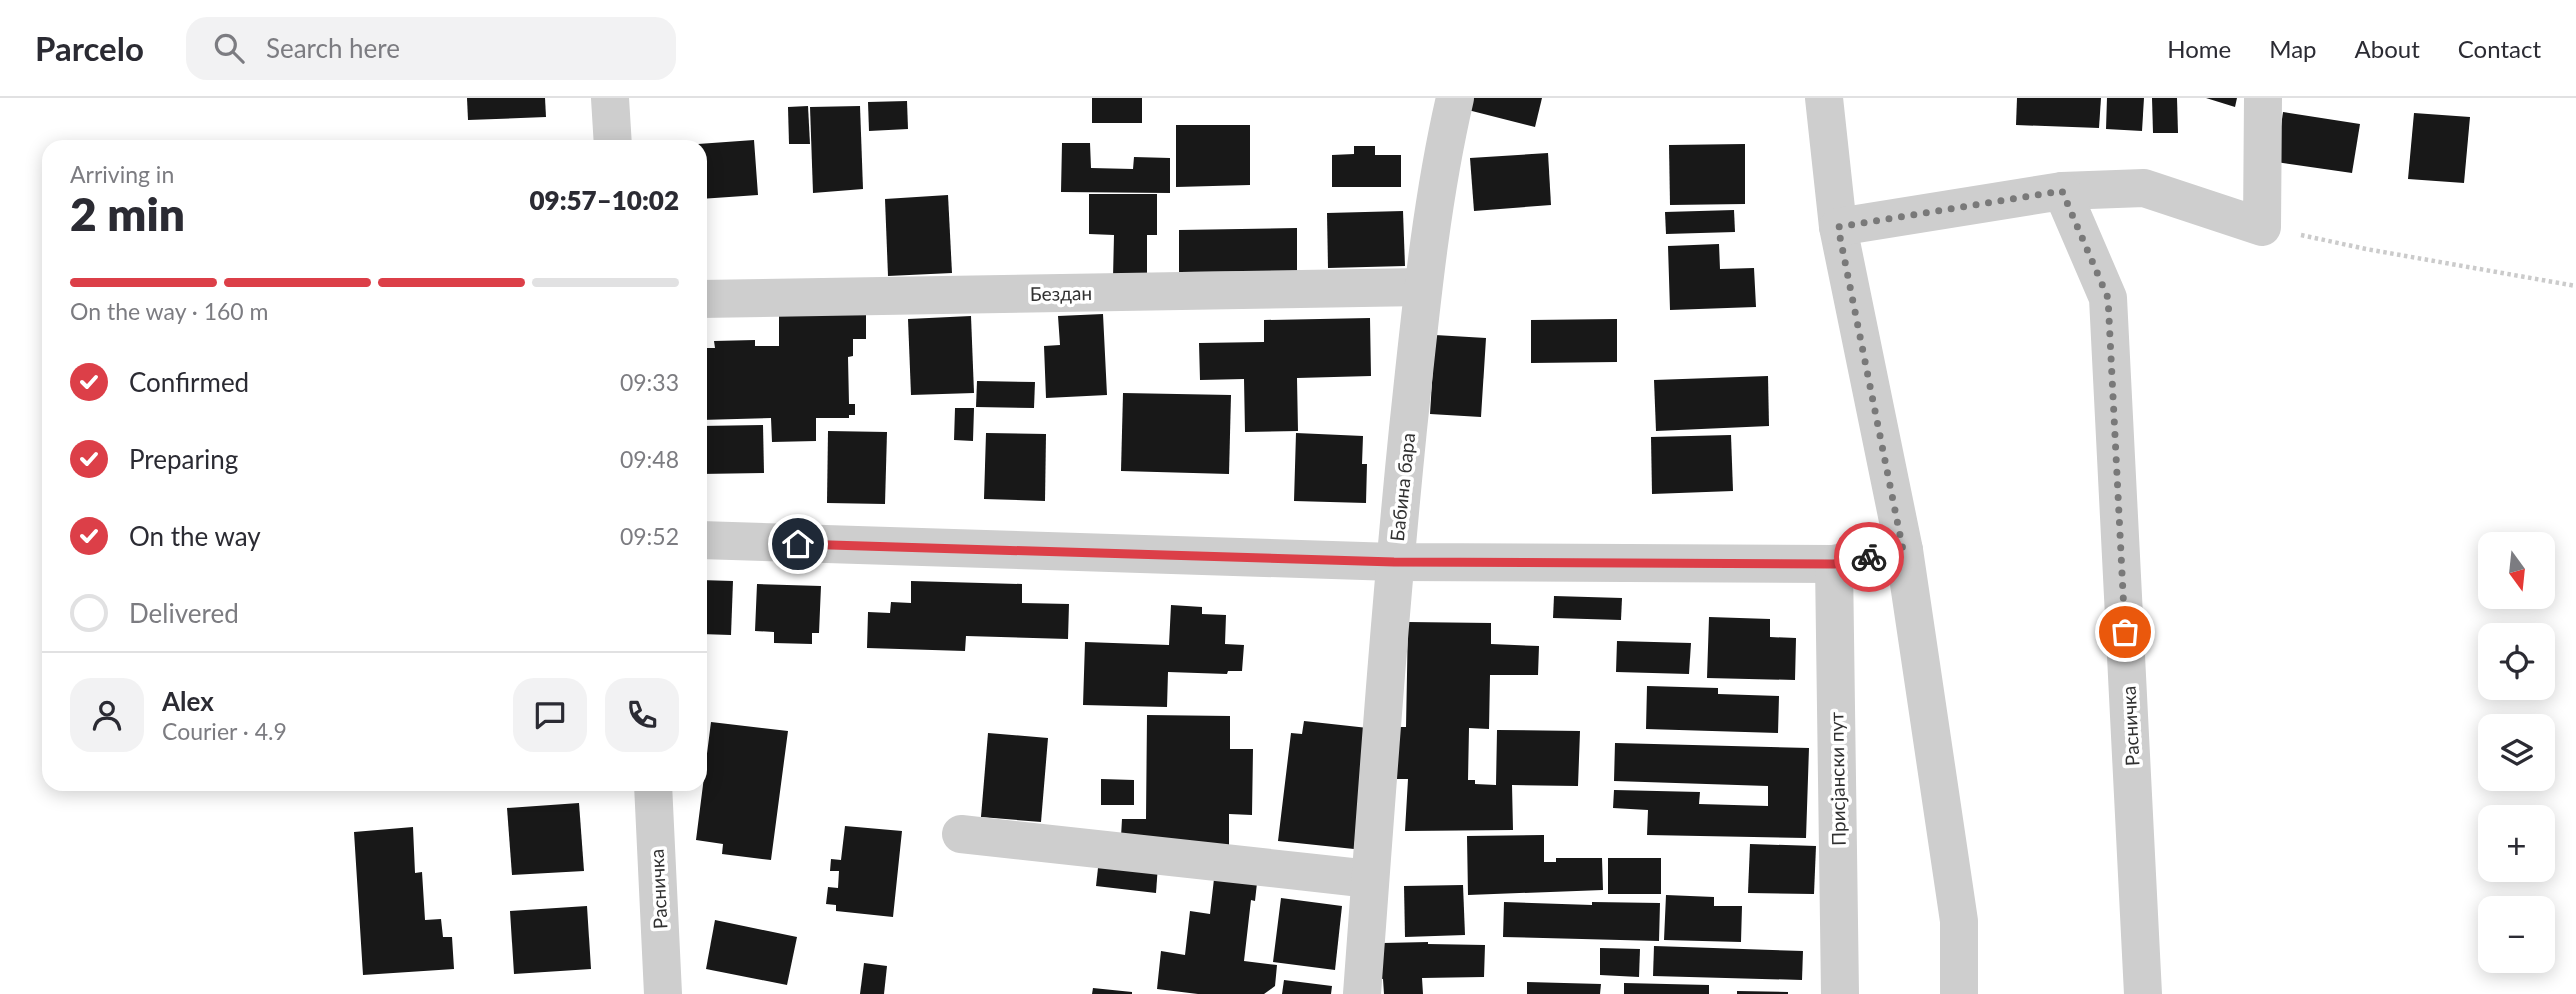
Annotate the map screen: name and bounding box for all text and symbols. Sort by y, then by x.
search box [186,17,676,80]
text: Parcelo [35,28,144,68]
icon: search [210,29,248,67]
text: Search here [266,32,400,64]
text: Home [2167,34,2231,63]
text: Map [2269,34,2317,63]
text: About [2355,34,2420,63]
text: Contact [2458,34,2541,63]
text: Arriving in [70,160,174,188]
text: 09:57–10:02 [529,184,679,216]
text: 2 min [70,186,185,241]
street label: Бездан [1030,281,1092,305]
text: On the way · 160 m [70,297,269,325]
icon: check [70,363,108,401]
text: Confirmed [129,366,249,398]
text: 09:33 [620,368,679,396]
street label: Бабина бара [1385,432,1419,542]
icon: check [70,440,108,478]
text: Preparing [129,443,238,475]
text: 09:48 [620,445,679,473]
pin [768,514,828,574]
icon: check [70,517,108,555]
text: On the way [129,520,261,552]
text: 09:52 [620,522,679,550]
courier [1834,522,1904,592]
icon: home [779,525,817,563]
north arrow [2478,532,2555,609]
map controls [2478,532,2555,973]
icon: bike [1850,538,1888,576]
text: Delivered [129,597,239,629]
pin [2095,602,2155,662]
icon: bag [2106,613,2144,651]
button: locate [2478,623,2555,700]
button: person [70,678,144,752]
button: chat [513,678,587,752]
button: phone [605,678,679,752]
text: Alex [162,685,214,717]
street label: Расничка [2116,685,2144,767]
street label: Присјански пут [1824,711,1850,846]
button: layers [2478,714,2555,791]
text: Courier · 4.9 [162,717,287,745]
button: + [2478,805,2555,882]
street label: Расничка [644,848,672,930]
button: − [2478,896,2555,973]

